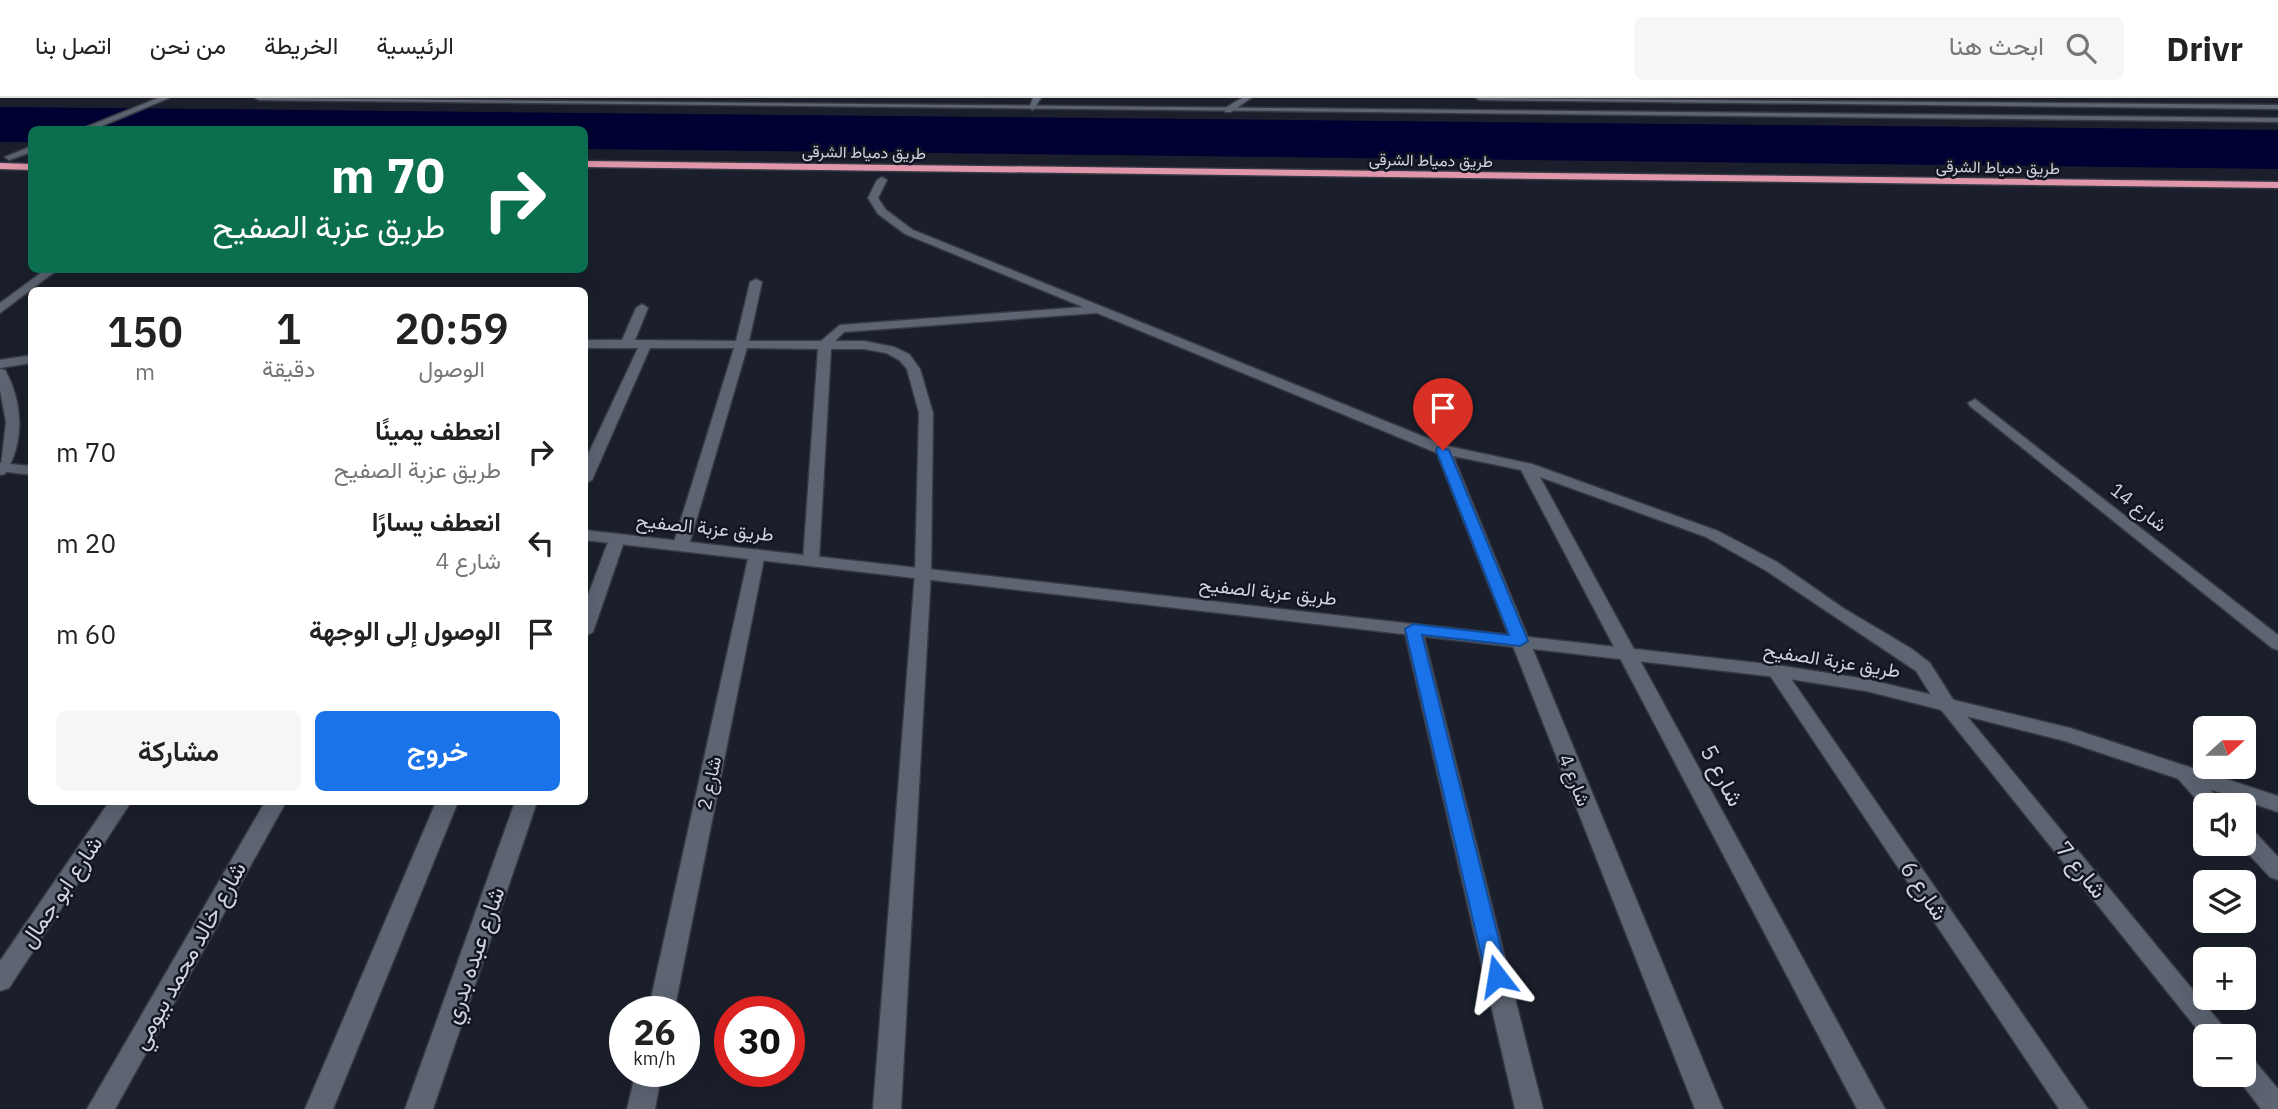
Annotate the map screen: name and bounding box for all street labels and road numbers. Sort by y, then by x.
street label: طريق دمياط الشرقى [802,141,926,164]
street label: طريق دمياط الشرقى [1369,149,1493,172]
street label: طريق دمياط الشرقى [1936,156,2060,179]
street label: شارع 14 [2105,477,2172,537]
street label: طريق عزبة الصفيح [635,508,775,548]
street label: طريق عزبة الصفيح [1198,572,1338,612]
street label: طريق عزبة الصفيح [1762,637,1902,685]
street label: شارع 5 [1693,739,1752,812]
street label: شارع 4 [1553,750,1596,810]
street label: شارع 2 [692,754,727,812]
street label: شارع ابو جمال [12,829,110,954]
street label: شارع 7 [2048,834,2114,905]
street label: شارع 6 [1893,854,1956,927]
street label: شارع خالد محمد بيومي [124,856,257,1057]
street label: شارع عبده بدري [436,882,515,1029]

